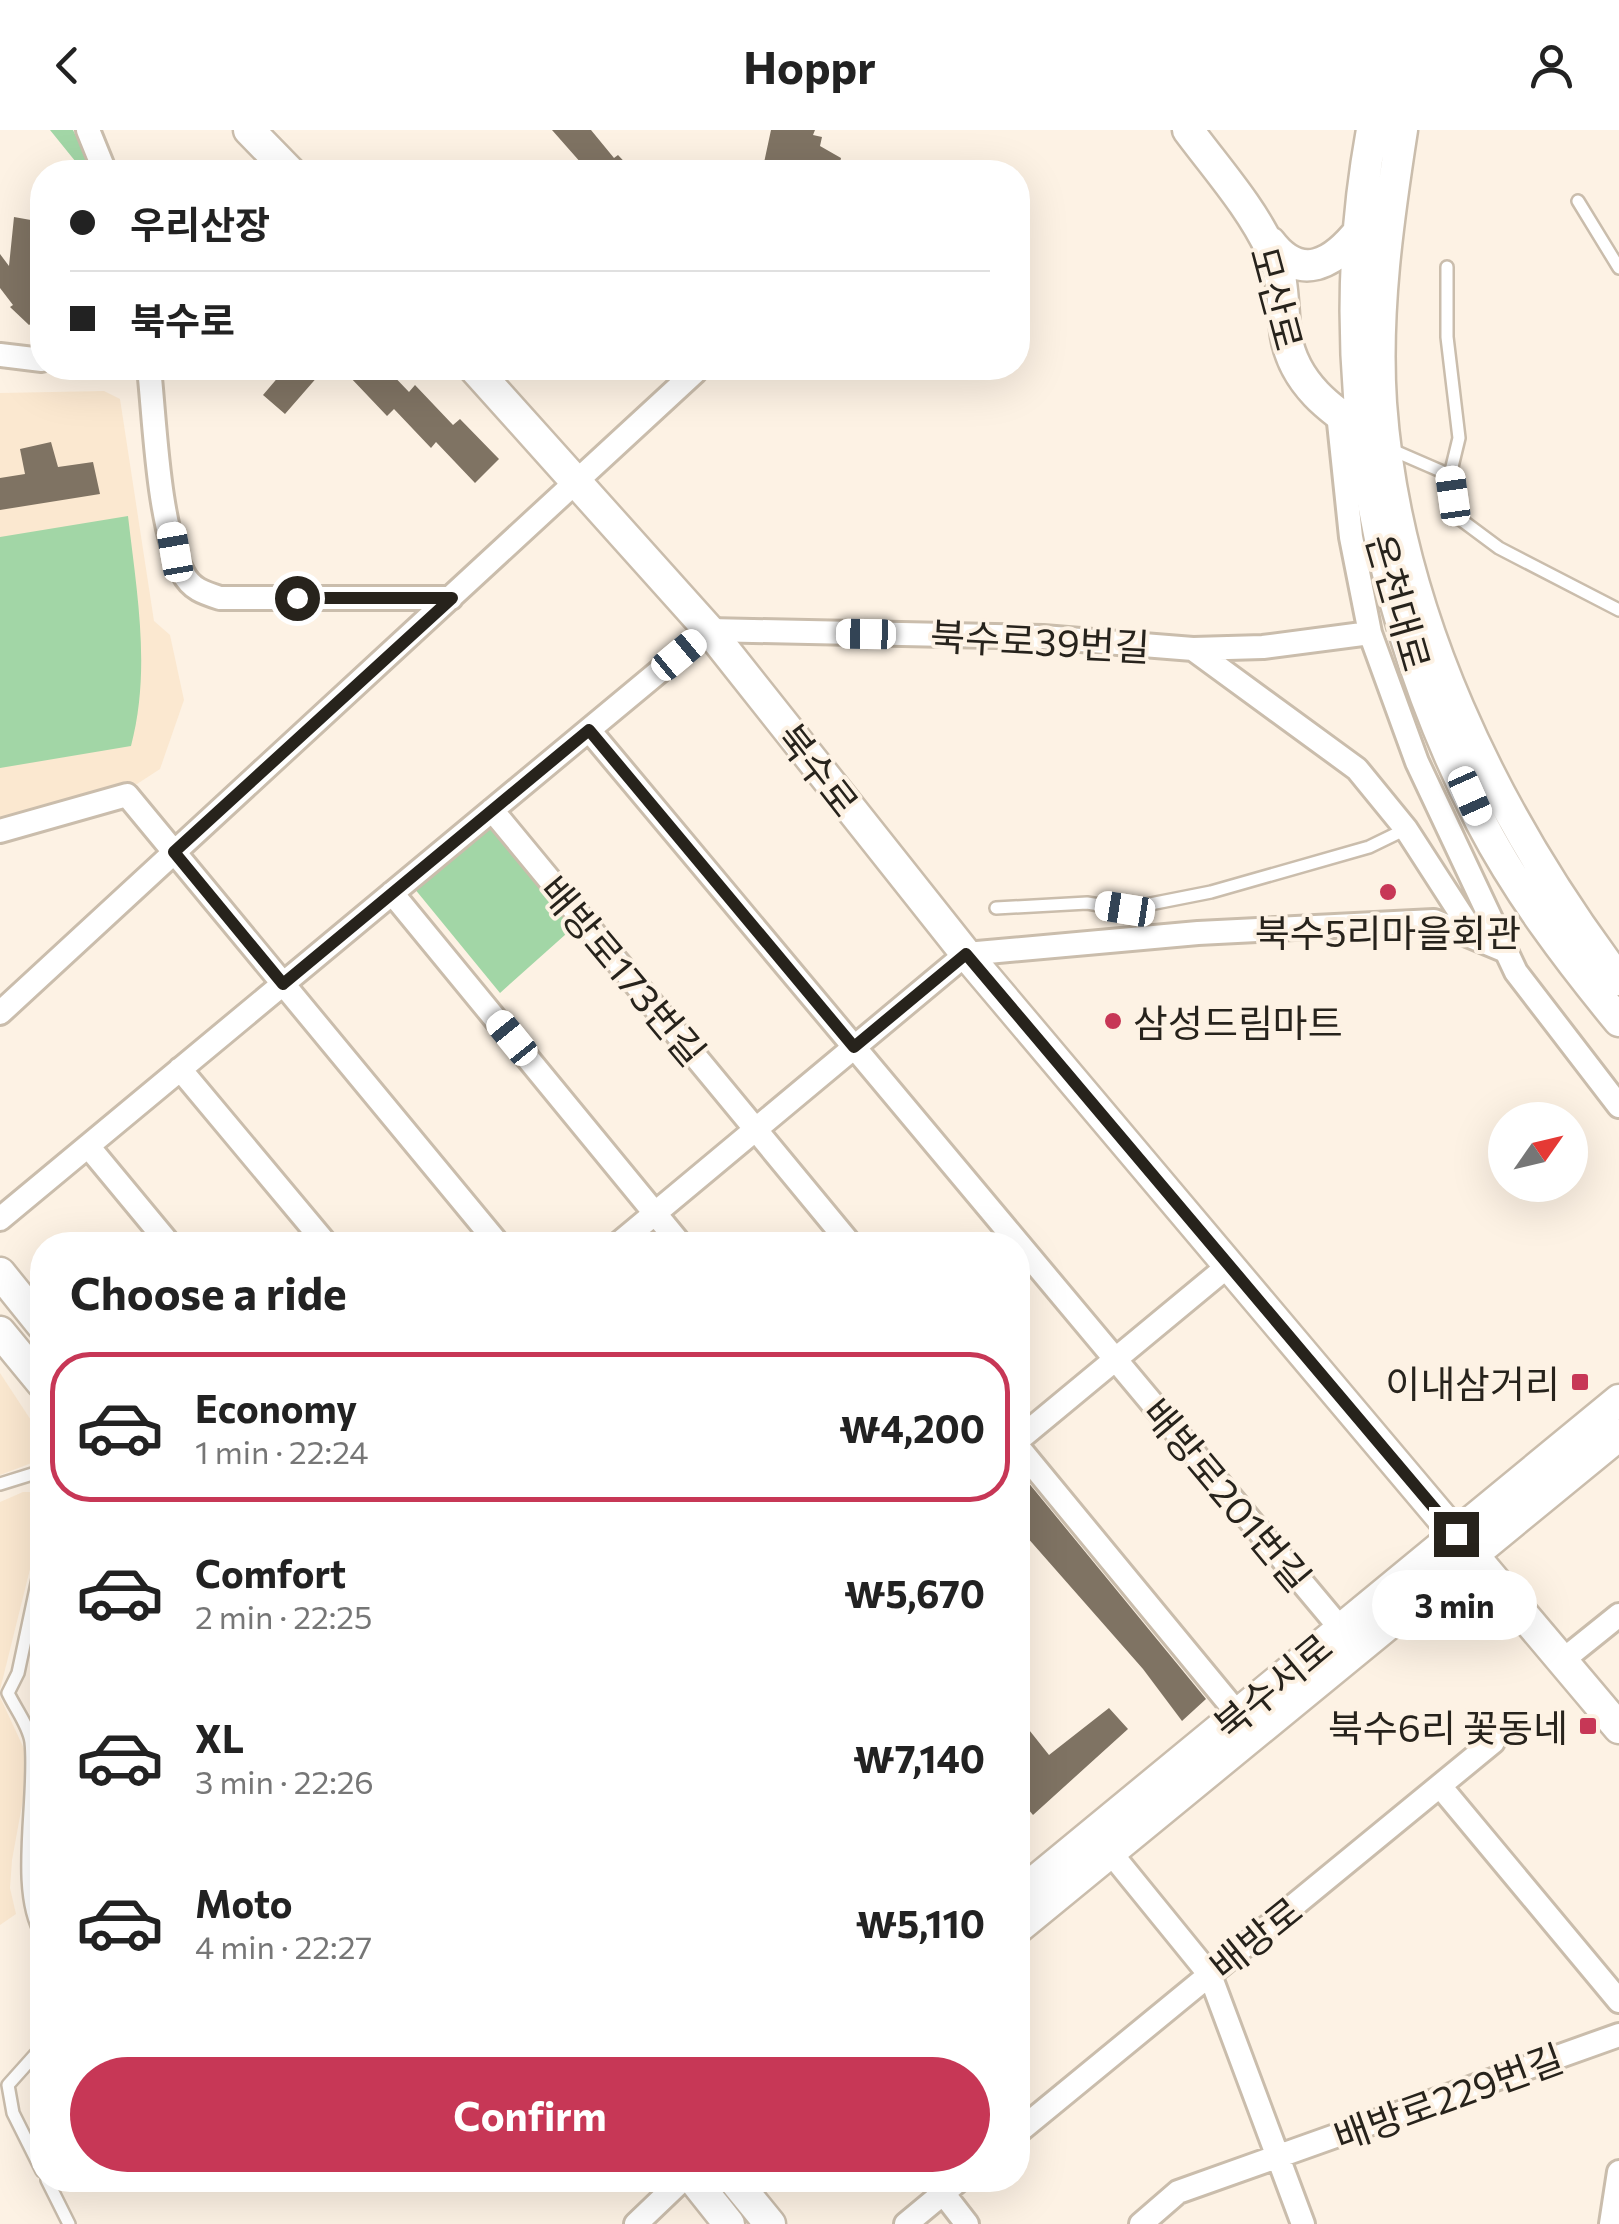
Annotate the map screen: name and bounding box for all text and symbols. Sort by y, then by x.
icon: back [40,38,95,93]
text: Hoppr [743,38,876,93]
icon: person [1524,38,1579,93]
text: 우리산장 [130,200,270,247]
street label: 모산로 [1242,241,1314,355]
text: 북수로 [130,296,235,343]
car [1434,464,1472,528]
car [155,520,195,584]
street label: 온천대로 [1358,528,1442,676]
route start [275,576,320,621]
street label: 북수로39번길 [929,611,1151,669]
car [836,618,896,650]
car [646,624,712,686]
street label: 북수로 [768,713,870,825]
car [1444,762,1496,830]
street label: 배방로173번길 [531,866,717,1074]
marker: 북수5리마을회관 [1377,881,1399,903]
car [1093,889,1157,929]
place label: 북수5리마을회관 [1255,908,1521,955]
place label: 삼성드림마트 [1133,998,1343,1045]
car [481,1005,543,1071]
marker: 삼성드림마트 [1102,1010,1124,1032]
north arrow [1488,1102,1588,1202]
map controls [1488,1102,1588,1202]
text: Choose a ride [70,1264,347,1319]
place label: 이내삼거리 [1385,1359,1560,1406]
marker: 이내삼거리 [1569,1371,1591,1393]
icon: car [75,1382,165,1472]
text: Economy [195,1384,357,1431]
street label: 배방로201번길 [1134,1388,1322,1600]
text: ₩4,200 [839,1404,985,1451]
text: 1 min · 22:24 [195,1431,369,1471]
route end [1434,1512,1479,1557]
icon: car [75,1547,165,1637]
text: Comfort [195,1549,346,1596]
text: ₩5,670 [844,1569,985,1616]
callout: 3 min [1374,1569,1538,1639]
text: 3 min [1414,1585,1495,1625]
text: 2 min · 22:25 [195,1596,372,1636]
street label: 북수서로 [1203,1622,1341,1748]
place label: 북수6리 꽃동네 [1328,1703,1568,1750]
icon: car [75,1712,165,1802]
text: XL [195,1714,244,1761]
marker: 북수6리 꽃동네 [1577,1715,1599,1737]
text: ₩7,140 [853,1734,985,1781]
text: 3 min · 22:26 [195,1761,374,1801]
icon: car [75,1877,165,1967]
text: Moto [195,1879,293,1926]
street label: 배방로 [1199,1886,1311,1988]
text: ₩5,110 [856,1899,985,1946]
text: 4 min · 22:27 [195,1926,372,1966]
street label: 배방로229번길 [1327,2033,1569,2159]
button: Confirm [70,2057,990,2172]

